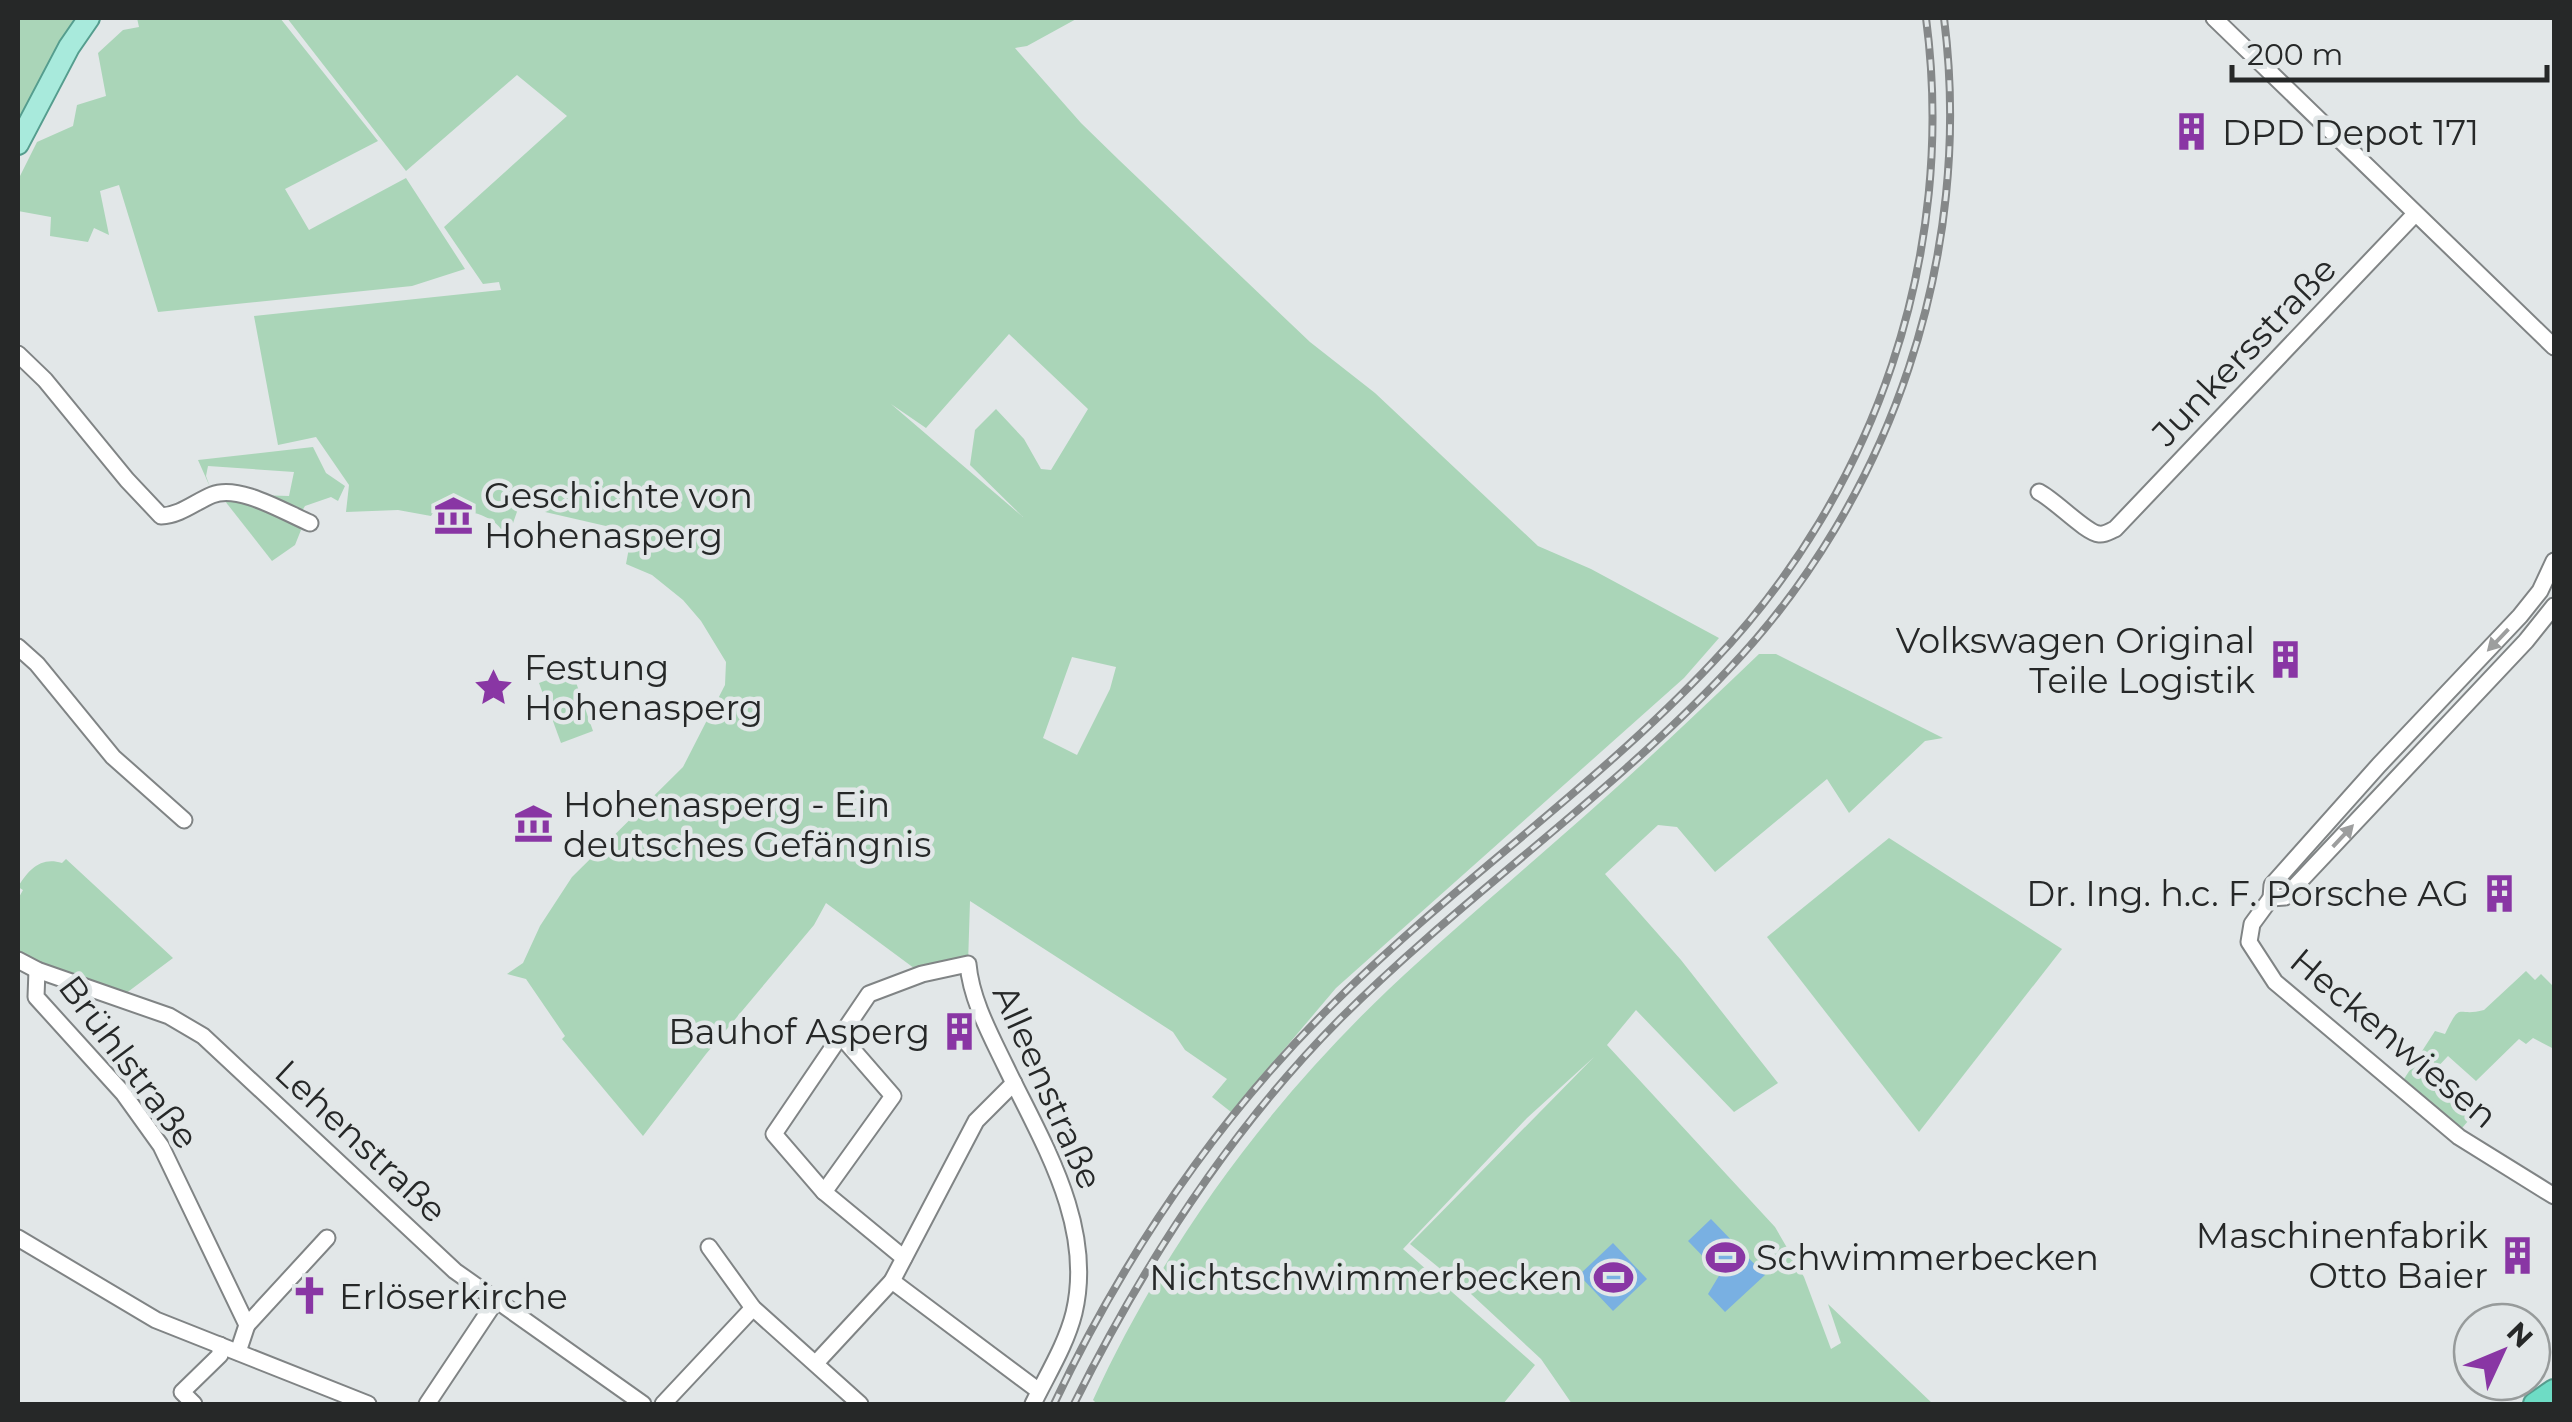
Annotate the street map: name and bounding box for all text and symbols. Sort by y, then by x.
scale bar [2232,20,2547,82]
text: 200 m [2247,36,2343,73]
building icon: DPD Depot 171 [2171,111,2213,153]
place label: DPD Depot 171 [2222,111,2479,154]
street label: Junkersstraße [2142,248,2345,455]
place label: Geschichte von Hohenasperg [484,474,753,557]
museum icon: Geschichte von Hohenasperg [433,494,475,536]
place label: Volkswagen Original Teile Logistik [1896,619,2255,702]
one-way arrow [2487,627,2510,651]
building icon: Volkswagen Original Teile Logistik [2264,639,2306,681]
place label: Festung Hohenasperg [524,646,763,729]
place icon: Festung Hohenasperg [473,666,515,708]
place label: Hohenasperg - Ein deutsches Gefängnis [563,783,931,866]
museum icon: Hohenasperg - Ein deutsches Gefängnis [512,803,554,845]
one-way arrow [2331,824,2354,848]
place label: Dr. Ing. h.c. F. Porsche AG [2026,872,2469,915]
building icon: Dr. Ing. h.c. F. Porsche AG [2478,872,2520,914]
street label: Heckenwiesen [2282,939,2506,1137]
street label: Brühlstraße [50,967,208,1157]
street label: Alleenstraße [984,978,1112,1196]
place label: Bauhof Asperg [668,1010,930,1053]
building icon: Bauhof Asperg [939,1010,981,1052]
street label: Lehenstraße [266,1051,456,1231]
place label: Maschinenfabrik Otto Baier [2196,1214,2488,1297]
building icon: Maschinenfabrik Otto Baier [2497,1234,2539,1276]
sports icon: Schwimmerbecken [1705,1236,1747,1278]
place label: Schwimmerbecken [1756,1236,2099,1279]
place label: Nichtschwimmerbecken [1149,1256,1583,1299]
sports icon: Nichtschwimmerbecken [1592,1256,1634,1298]
church icon: Erlöserkirche [288,1275,330,1317]
place label: Erlöserkirche [339,1275,568,1318]
north arrow [2452,1302,2552,1402]
text: N [2500,1315,2540,1355]

